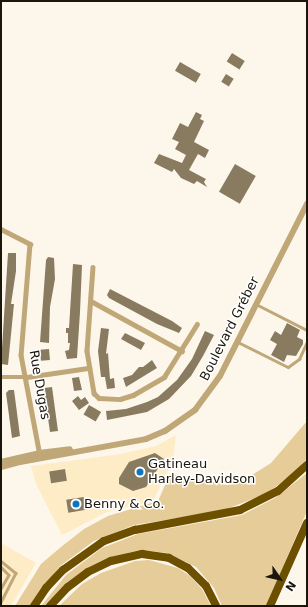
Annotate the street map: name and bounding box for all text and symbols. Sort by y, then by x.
street label: Boulevard Gréber [197,274,263,384]
street label: Rue Dugas [25,349,53,421]
place label: Gatineau Harley-Davidson [148,457,255,488]
marker: Gatineau Harley-Davidson [135,467,145,477]
place label: Benny & Co. [84,496,164,512]
marker: Benny & Co. [71,499,81,509]
north arrow [260,559,300,599]
text: N [282,579,298,593]

